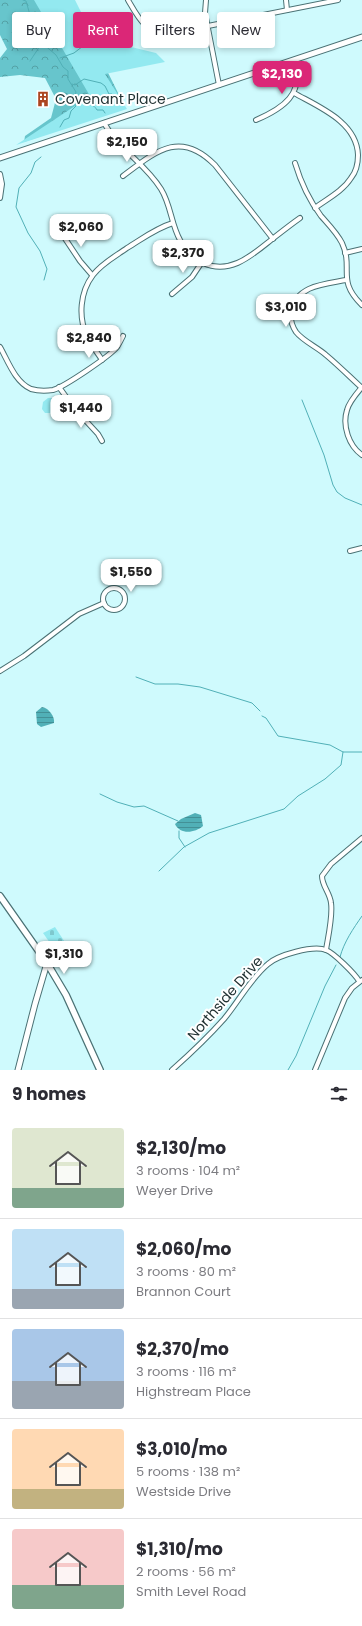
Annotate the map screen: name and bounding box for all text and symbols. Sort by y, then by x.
chip: Buy [12,12,65,48]
chip: Rent [73,12,133,48]
chip: Filters [141,12,209,48]
chip: New [217,12,275,48]
pin: $2,130 [249,61,315,95]
text: $2,130 [262,64,302,83]
place label: Covenant Place [55,89,166,109]
building icon: Covenant Place [34,90,52,108]
pin: $2,150 [94,129,160,163]
text: $2,150 [106,132,148,151]
pin: $2,060 [48,214,114,248]
text: $2,060 [59,217,103,236]
pin: $2,370 [150,240,216,274]
text: $2,370 [161,243,205,262]
pin: $3,010 [253,294,319,328]
text: $3,010 [265,297,307,316]
pin: $2,840 [56,325,122,359]
text: $2,840 [66,328,112,347]
pin: $1,440 [48,395,114,429]
text: $1,440 [59,398,103,417]
pin: $1,550 [98,559,164,593]
text: $1,550 [110,562,152,581]
pin: $1,310 [31,941,97,975]
text: $1,310 [45,944,83,963]
street label: Northside Drive [183,951,267,1044]
text: 9 homes [12,1082,86,1106]
icon: filters [328,1083,350,1105]
text: $2,130/mo [136,1136,226,1160]
icon: home [44,1144,92,1192]
text: 3 rooms · 104 m² [136,1161,240,1180]
text: Weyer Drive [136,1181,213,1200]
text: $2,060/mo [136,1237,231,1261]
icon: home [44,1245,92,1293]
text: 3 rooms · 80 m² [136,1262,236,1281]
text: Brannon Court [136,1282,231,1301]
text: $2,370/mo [136,1337,229,1361]
icon: home [44,1345,92,1393]
text: 3 rooms · 116 m² [136,1362,236,1381]
text: Highstream Place [136,1382,251,1401]
text: $3,010/mo [136,1437,227,1461]
icon: home [44,1445,92,1493]
text: 5 rooms · 138 m² [136,1462,240,1481]
text: Westside Drive [136,1482,231,1501]
text: $1,310/mo [136,1537,223,1561]
icon: home [44,1545,92,1593]
text: 2 rooms · 56 m² [136,1562,236,1581]
text: Smith Level Road [136,1582,246,1601]

